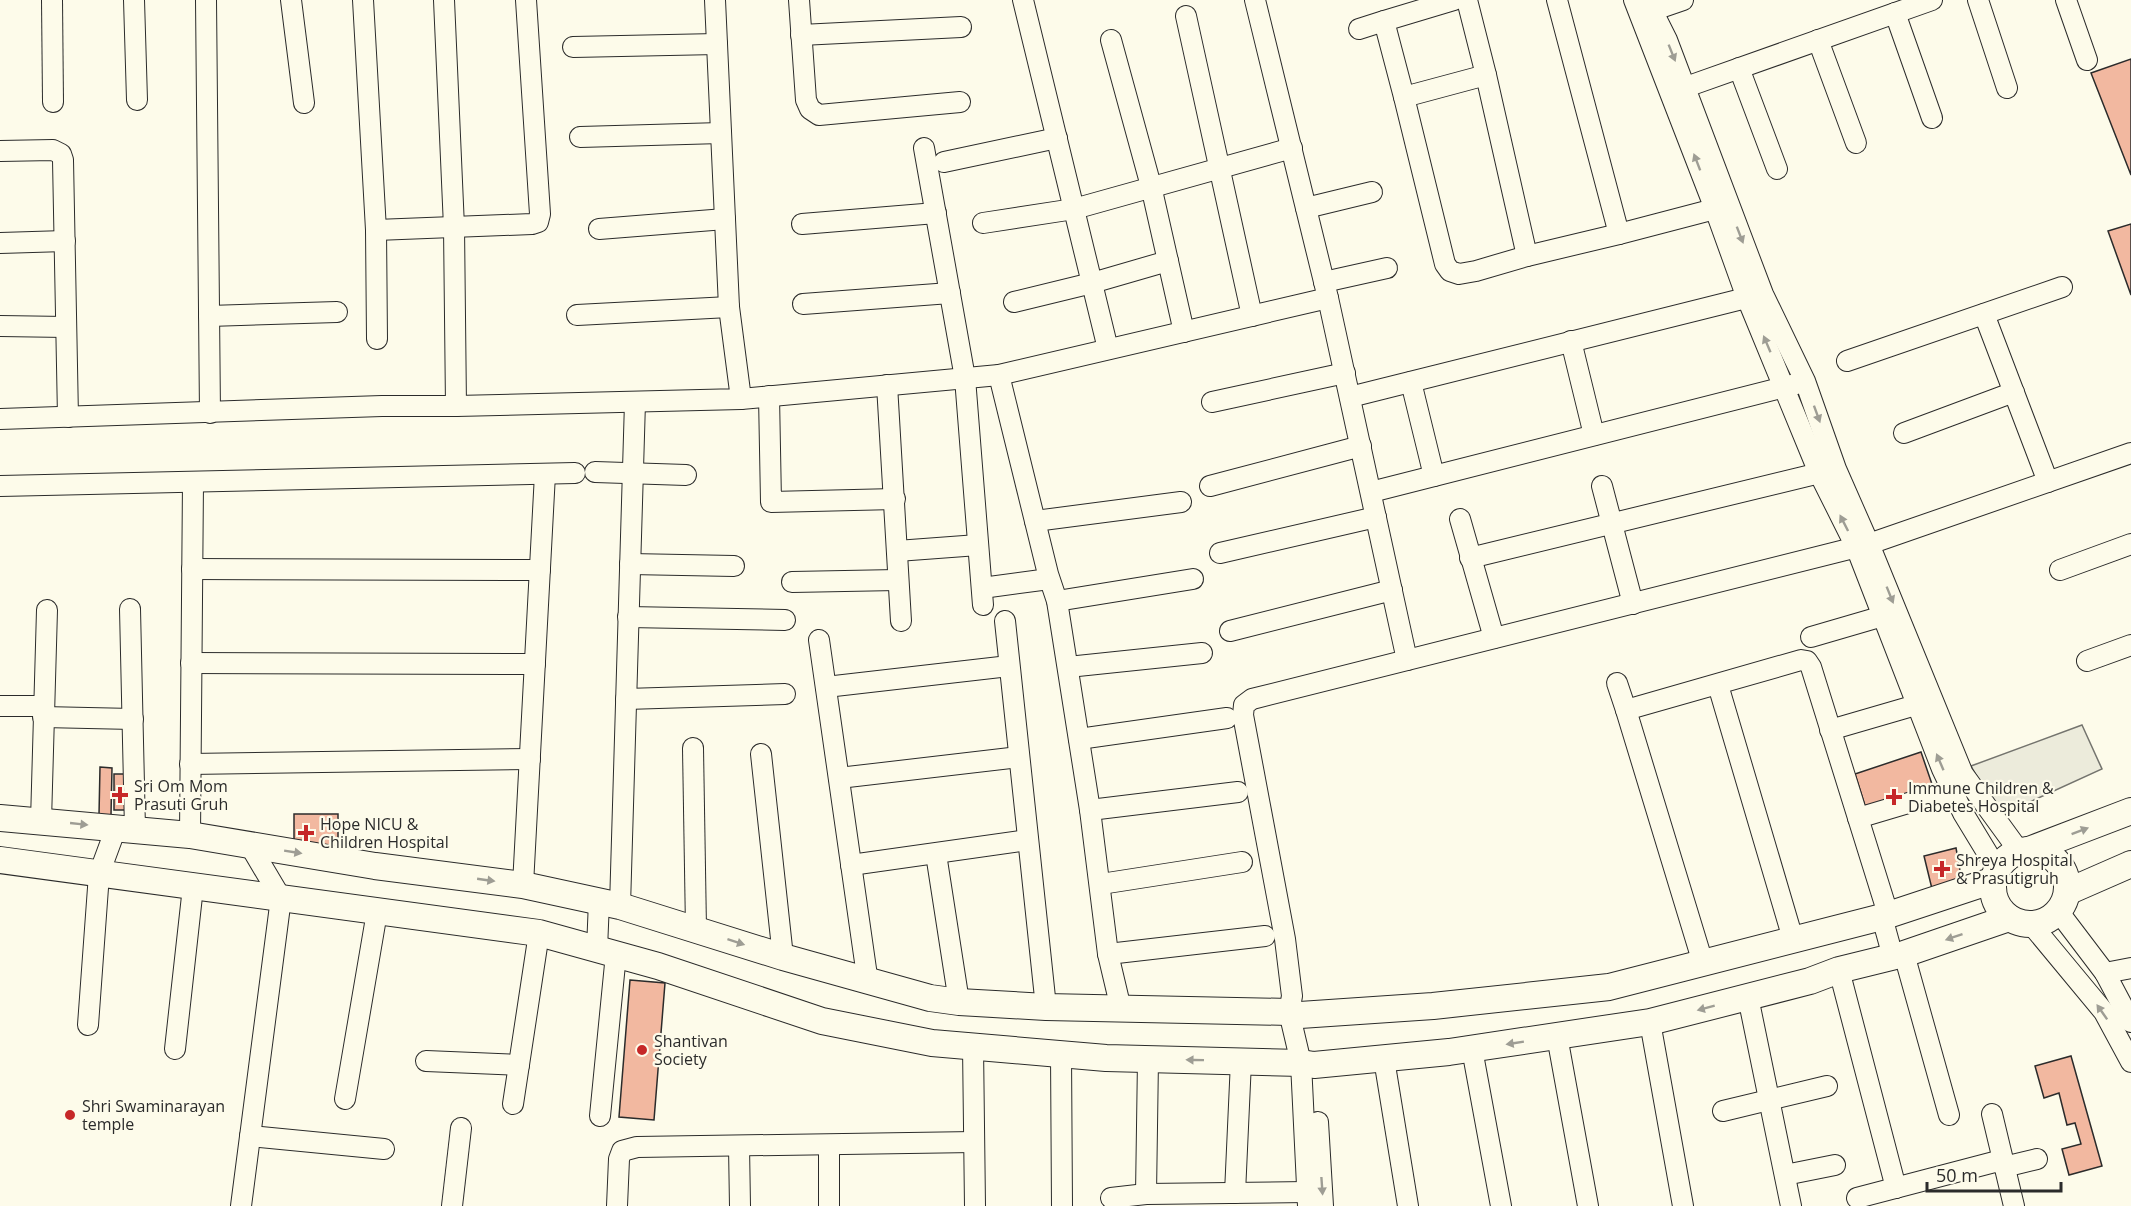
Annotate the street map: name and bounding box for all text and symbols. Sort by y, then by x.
one-way arrow [1667,44,1677,62]
one-way arrow [1692,152,1702,170]
one-way arrow [1736,226,1746,244]
one-way arrow [1762,335,1771,352]
one-way arrow [1812,406,1822,424]
one-way arrow [1839,514,1848,531]
one-way arrow [1886,586,1895,604]
one-way arrow [1935,753,1944,771]
place label: Sri Om Mom Prasuti Gruh [134,775,228,815]
place label: Immune Children & Diabetes Hospital [1908,777,2054,817]
marker: Sri Om Mom Prasuti Gruh [111,786,129,804]
marker: Immune Children & Diabetes Hospital [1885,788,1903,806]
place label: Hope NICU & Children Hospital [320,813,449,853]
one-way arrow [70,819,89,829]
marker: Hope NICU & Children Hospital [297,824,315,842]
one-way arrow [2071,825,2089,835]
one-way arrow [284,848,303,857]
place label: Shreya Hospital & Prasutigruh [1956,849,2073,889]
marker: Shreya Hospital & Prasutigruh [1933,860,1951,878]
one-way arrow [477,876,496,885]
one-way arrow [1945,933,1963,942]
one-way arrow [727,938,745,947]
one-way arrow [1697,1004,1715,1013]
one-way arrow [2096,1004,2108,1020]
place label: Shantivan Society [654,1030,728,1070]
one-way arrow [1505,1038,1524,1047]
marker: Shantivan Society [635,1043,649,1057]
one-way arrow [1186,1055,1205,1065]
place label: Shri Swaminarayan temple [82,1095,225,1135]
marker: Shri Swaminarayan temple [63,1108,77,1122]
scale bar [1927,1155,2060,1193]
text: 50 m [1936,1163,1978,1187]
one-way arrow [1317,1177,1326,1196]

